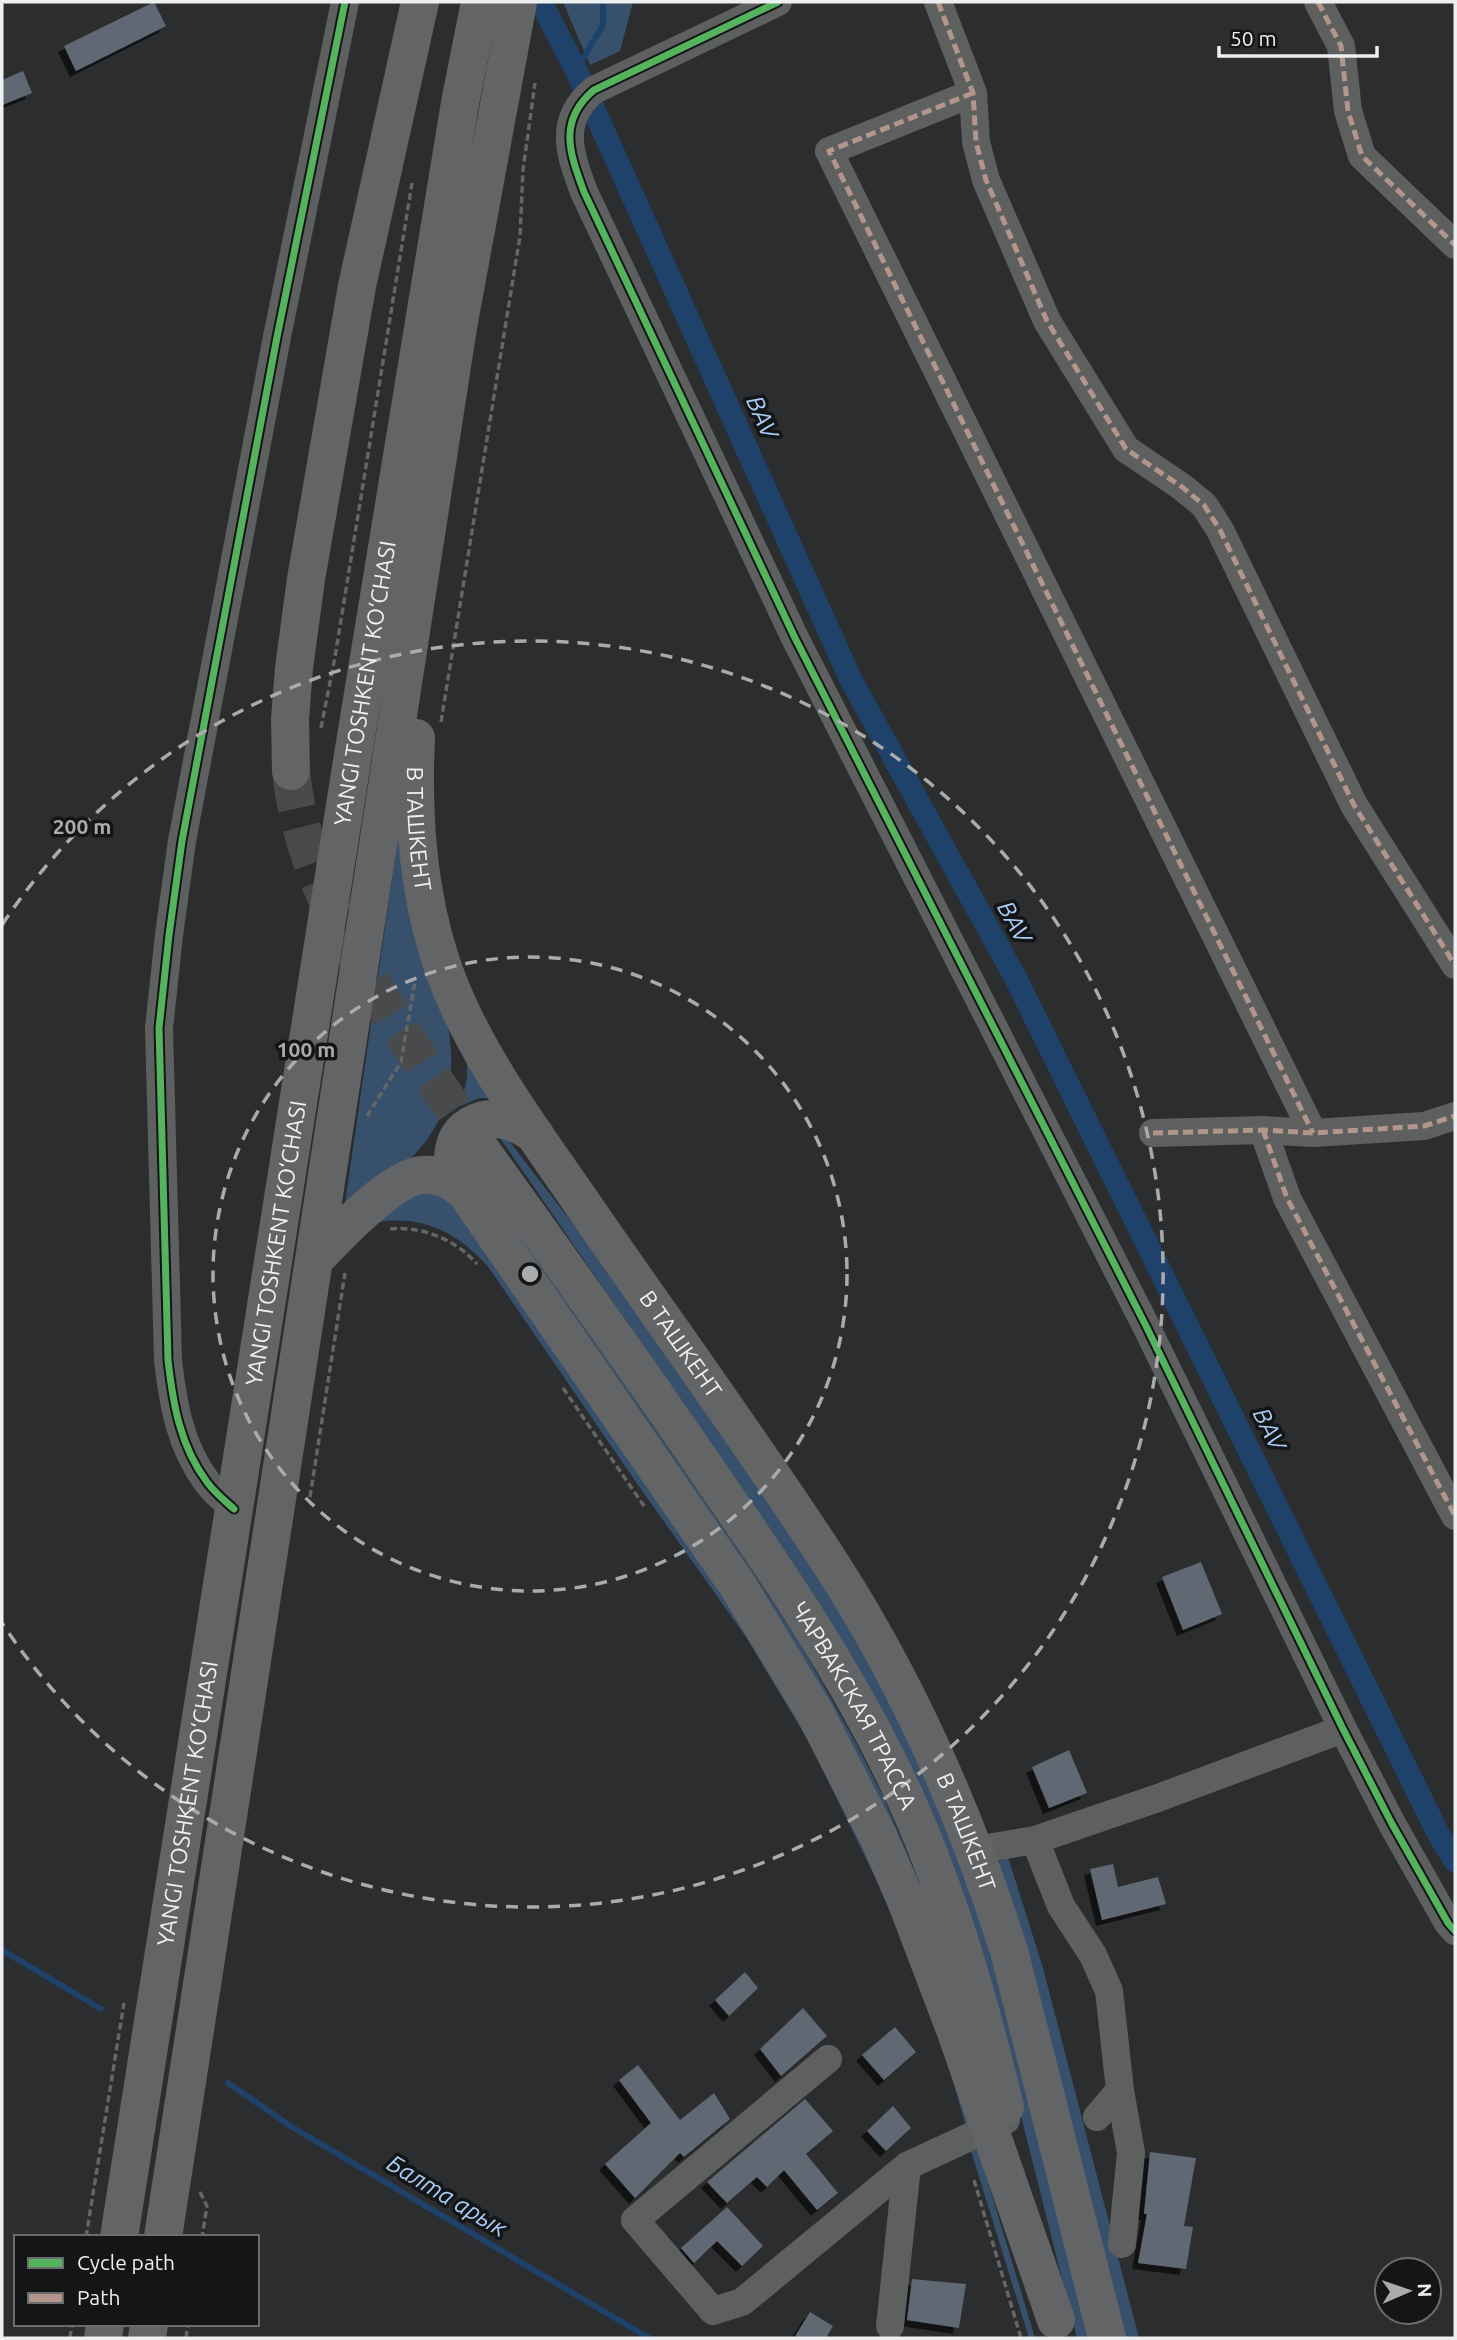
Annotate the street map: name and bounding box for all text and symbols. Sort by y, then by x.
scale bar [1219,14,1376,58]
text: 50 m [1230,26,1277,50]
water label: BAV [741,391,785,444]
street label: YANGI TOSHKENT KO‘CHASI [329,539,400,828]
street label: В ТАШКЕНТ [403,767,436,893]
text: 200 m [53,814,111,838]
water label: BAV [992,896,1038,949]
text: 100 m [277,1037,335,1061]
street label: YANGI TOSHKENT KO‘CHASI [241,1099,310,1388]
centre of rings [518,1262,542,1286]
street label: В ТАШКЕНТ [635,1286,727,1402]
water label: BAV [1248,1403,1292,1456]
street label: ЧАРВАКСКАЯ ТРАССА [787,1597,922,1813]
street label: YANGI TOSHKENT KO‘CHASI [152,1659,222,1948]
street label: В ТАШКЕНТ [932,1769,1001,1894]
water label: Балта арык [382,2149,513,2242]
legend [14,2235,259,2326]
text: Cycle path [77,2250,175,2274]
north arrow [1373,2256,1443,2326]
text: N [1414,2283,1436,2298]
text: Path [77,2285,120,2309]

